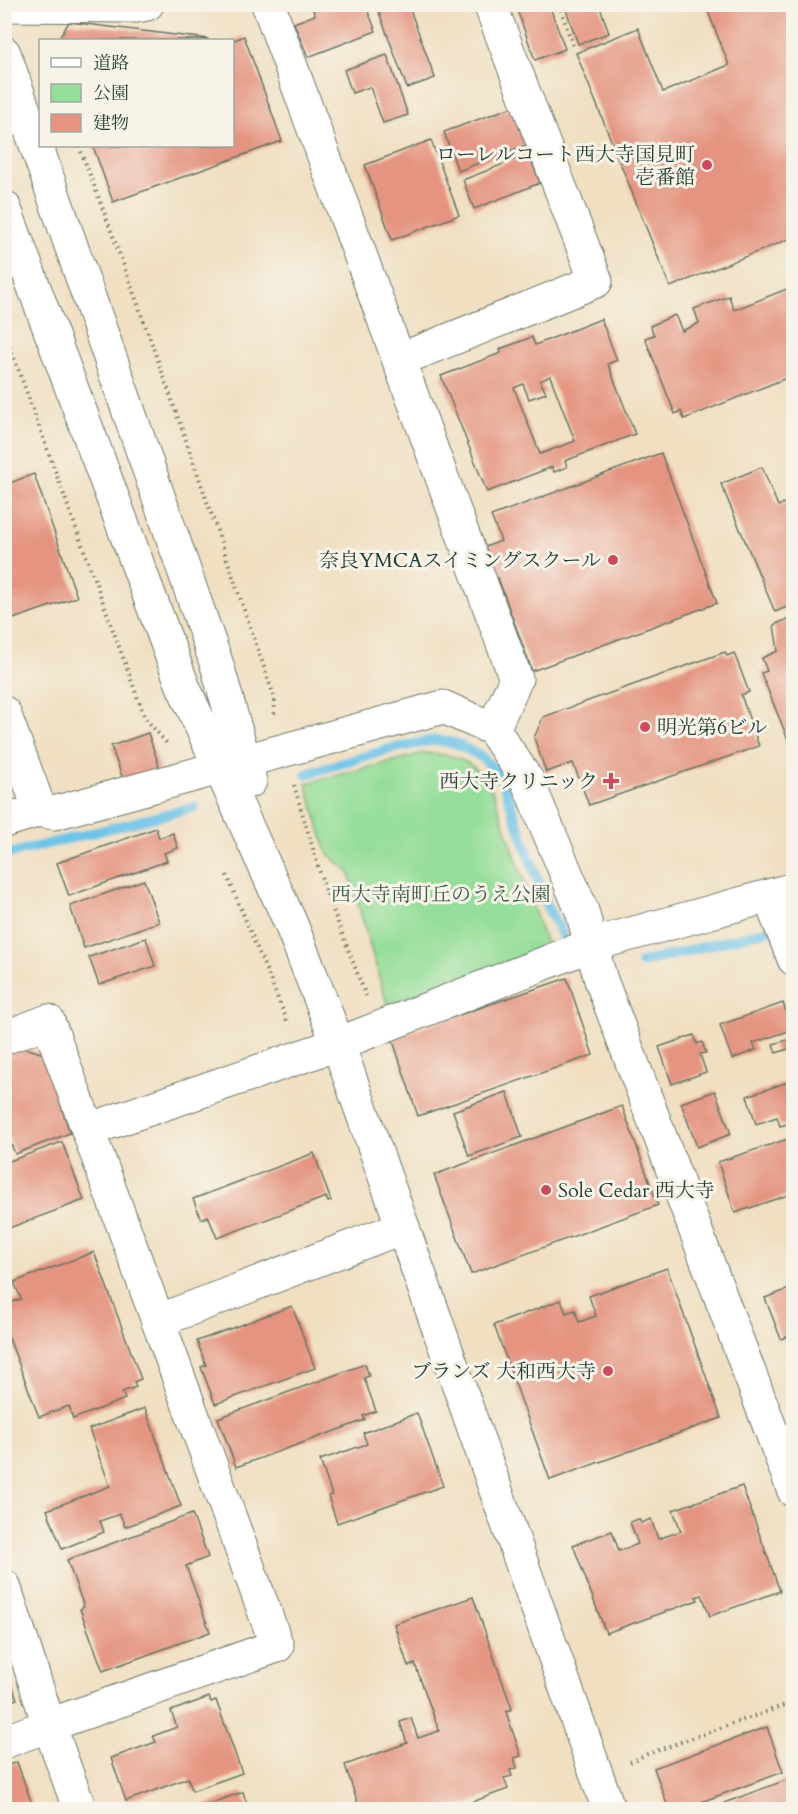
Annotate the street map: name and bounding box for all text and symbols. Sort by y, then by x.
legend [39,39,234,147]
text: 道路 [93,51,129,76]
text: 公園 [93,81,129,106]
text: 建物 [93,111,129,136]
place label: ローレルコート西大寺国見町 壱番館 [436,141,695,191]
marker: ローレルコート西大寺国見町 壱番館 [700,158,714,172]
place label: 奈良YMCAスイミングスクール [319,547,601,574]
marker: 奈良YMCAスイミングスクール [606,553,620,567]
place label: 明光第6ビル [657,714,767,741]
marker: 明光第6ビル [638,720,652,734]
place label: 西大寺クリニック [439,768,598,795]
marker: 西大寺クリニック [602,772,620,790]
park label: 西大寺南町丘のうえ公園 [331,881,551,908]
place label: Sole Cedar 西大寺 [558,1177,715,1204]
marker: Sole Cedar 西大寺 [539,1183,553,1197]
place label: ブランズ 大和西大寺 [411,1358,596,1385]
marker: ブランズ 大和西大寺 [601,1364,615,1378]

